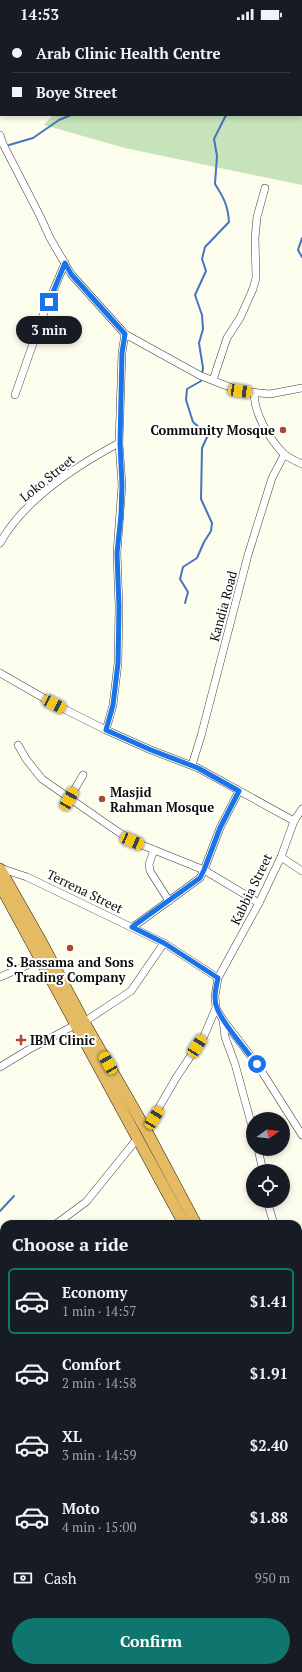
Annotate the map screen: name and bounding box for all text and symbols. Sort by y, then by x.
text: 14:53 [20,4,59,24]
text: Arab Clinic Health Centre [36,43,221,63]
text: Boye Street [36,82,117,102]
route end [40,293,58,311]
callout: 3 min [16,316,82,344]
text: 3 min [31,321,67,339]
car [227,383,253,399]
place label: Community Mosque [150,421,275,439]
marker: Community Mosque [278,425,288,435]
street label: Loko Street [16,450,78,506]
street label: Kandia Road [205,569,241,643]
car [41,693,67,715]
place label: Masjid Rahman Mosque [110,783,214,816]
car [58,786,80,812]
marker: Masjid Rahman Mosque [97,794,107,804]
car [119,831,145,851]
street label: Kabbia Street [226,850,276,928]
street label: Terrena Street [44,865,126,917]
marker: S. Bassama and Sons Trading Company [65,943,75,953]
place label: S. Bassama and Sons Trading Company [6,953,134,986]
place label: IBM Clinic [30,1031,95,1049]
car [185,1033,209,1059]
marker: IBM Clinic [15,1034,27,1046]
car [97,1050,119,1076]
route start [248,1055,266,1073]
car [143,1105,165,1131]
north arrow [246,1112,290,1156]
map controls [246,1112,290,1208]
button: locate [246,1164,290,1208]
text: Choose a ride [12,1232,128,1256]
text: Economy [62,1282,127,1302]
icon: car [14,1283,50,1319]
text: $1.41 [250,1291,288,1311]
text: 1 min · 14:57 [62,1302,136,1320]
text: Comfort [62,1354,121,1374]
icon: car [14,1355,50,1391]
text: $1.91 [250,1363,288,1383]
text: 2 min · 14:58 [62,1374,136,1392]
text: XL [62,1426,82,1446]
icon: car [14,1427,50,1463]
text: $2.40 [250,1435,288,1455]
text: 3 min · 14:59 [62,1446,136,1464]
text: Moto [62,1498,100,1518]
icon: car [14,1499,50,1535]
text: $1.88 [250,1507,288,1527]
text: 4 min · 15:00 [62,1518,136,1536]
icon: cash [12,1567,34,1589]
text: Cash [44,1568,77,1588]
text: 950 m [255,1569,290,1587]
button: Confirm [12,1618,290,1664]

